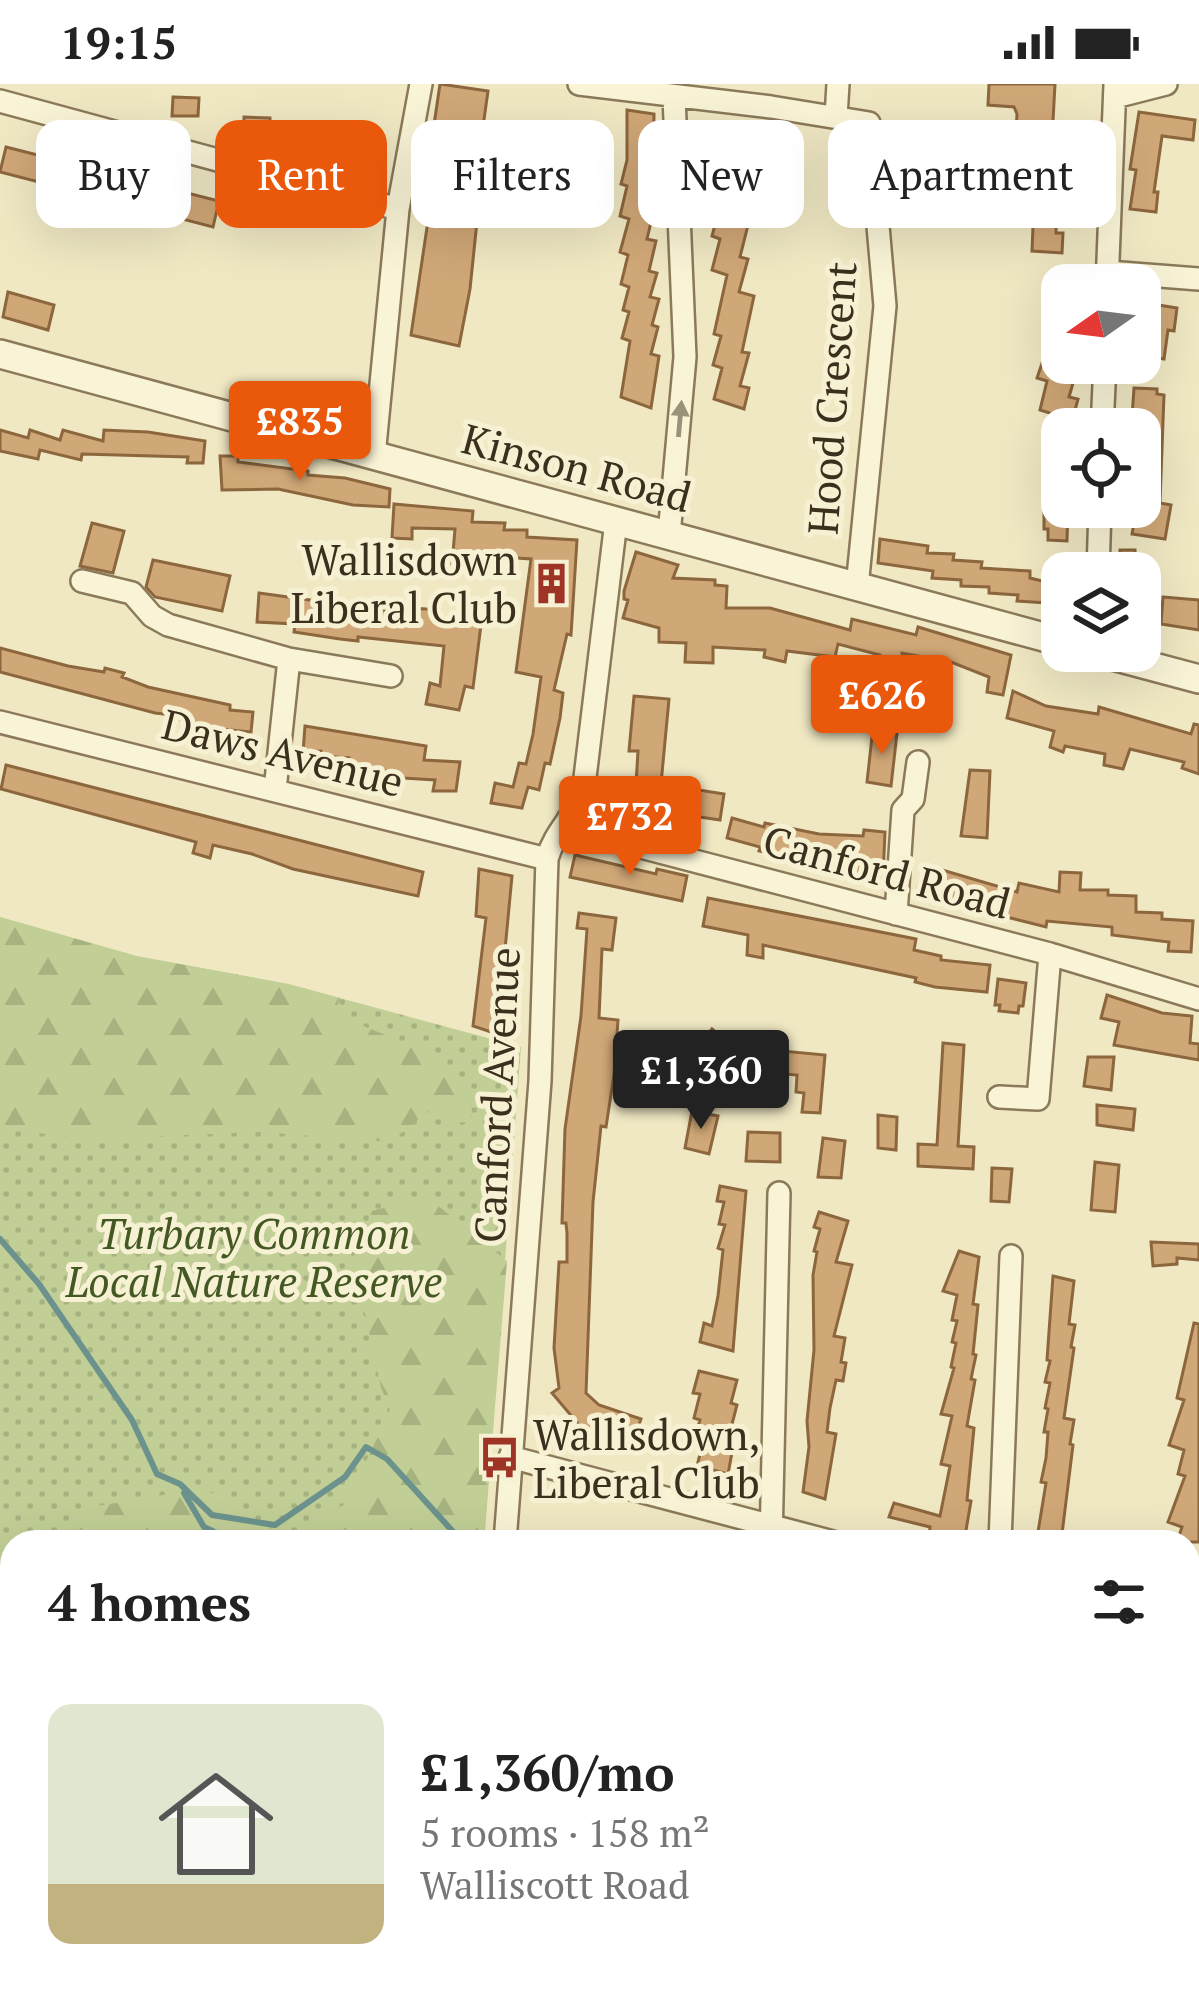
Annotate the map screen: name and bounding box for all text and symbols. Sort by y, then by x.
text: 19:15 [60,12,177,72]
chip: Buy [36,120,191,228]
chip: Rent [215,120,387,228]
chip: Filters [411,120,614,228]
chip: New [638,120,804,228]
chip: Apartment [828,120,1116,228]
street label: Hood Crescent [794,259,868,536]
north arrow [1041,264,1161,384]
map controls [1041,264,1161,672]
pin: £835 [229,381,371,483]
text: £835 [256,394,344,446]
one-way arrow [671,400,690,437]
button: locate [1041,408,1161,528]
street label: Kinson Road [456,410,698,524]
place label: Wallisdown Liberal Club [290,531,517,635]
button: layers [1041,552,1161,672]
building icon: Wallisdown Liberal Club [528,560,574,606]
pin: £626 [811,655,953,757]
text: £626 [838,668,926,720]
street label: Daws Avenue [157,695,409,809]
pin: £732 [559,776,701,878]
text: £732 [586,789,674,841]
street label: Canford Road [757,811,1017,931]
street label: Canford Avenue [460,946,532,1244]
pin: £1,360 [603,1030,799,1132]
text: £1,360 [640,1043,762,1095]
park label: Turbary Common Local Nature Reserve [65,1205,442,1309]
place label: Wallisdown, Liberal Club [533,1406,760,1510]
bus stop icon: Wallisdown, Liberal Club [476,1435,522,1481]
text: 4 homes [48,1568,251,1636]
icon: filters [1086,1569,1152,1635]
text: £1,360/mo [420,1738,675,1806]
icon: home [144,1752,288,1896]
text: 5 rooms · 158 m² [420,1806,710,1858]
text: Walliscott Road [420,1858,690,1910]

